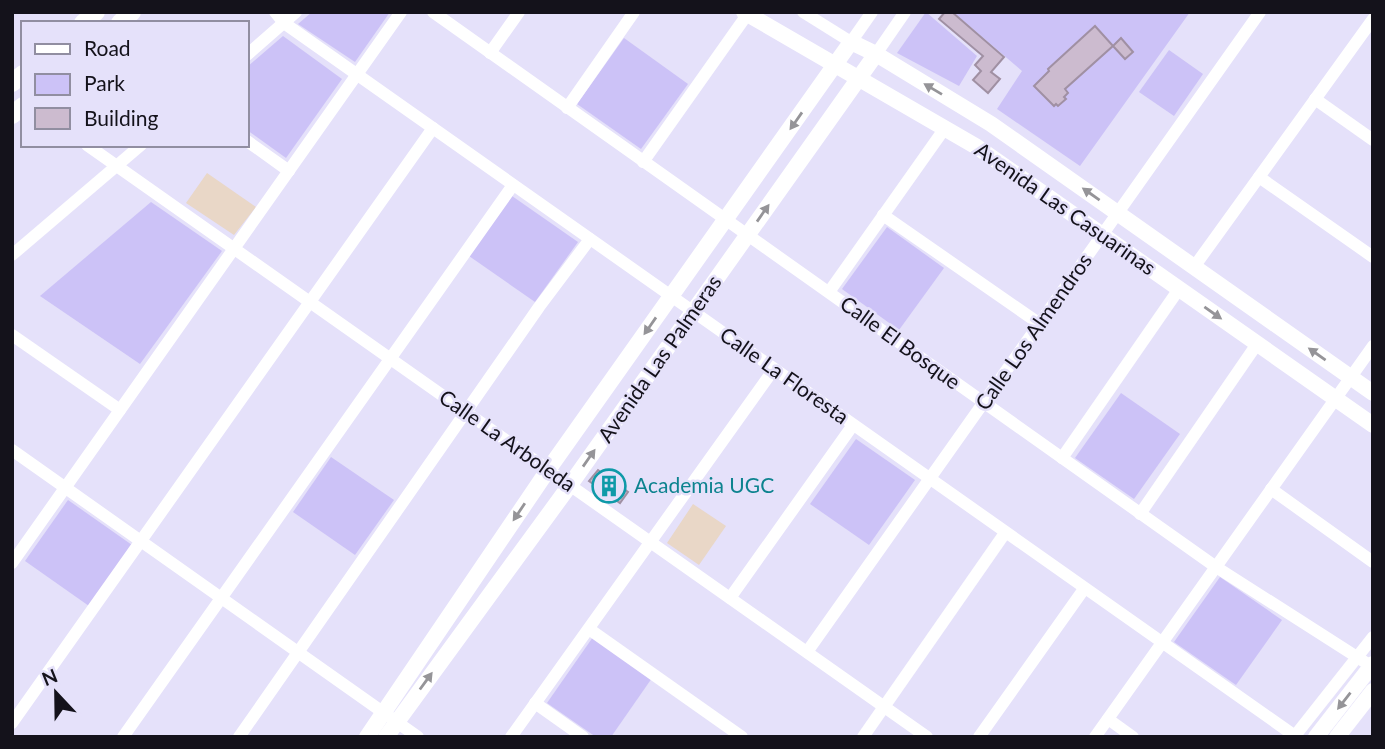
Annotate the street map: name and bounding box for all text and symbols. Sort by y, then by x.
legend [21,21,248,147]
text: Road [84,35,131,60]
text: Park [84,70,125,95]
one-way arrow [924,82,943,95]
text: Building [84,105,159,130]
one-way arrow [789,112,803,130]
street label: Avenida Las Casuarinas [971,136,1161,280]
one-way arrow [1082,187,1100,201]
one-way arrow [756,204,770,222]
street label: Calle Los Almendros [969,248,1096,414]
street label: Avenida Las Palmeras [592,270,726,446]
street label: Calle El Bosque [836,290,966,394]
one-way arrow [1204,306,1222,320]
one-way arrow [643,317,657,335]
street label: Calle La Floresta [716,321,854,428]
one-way arrow [1308,347,1326,361]
street label: Calle La Arboleda [435,384,581,496]
one-way arrow [582,449,596,467]
building icon: Academia UGC [590,467,628,505]
place label: Academia UGC [634,472,774,497]
one-way arrow [513,503,526,522]
north arrow [21,658,91,728]
text: N [38,663,61,690]
one-way arrow [419,672,433,691]
one-way arrow [1337,691,1352,709]

